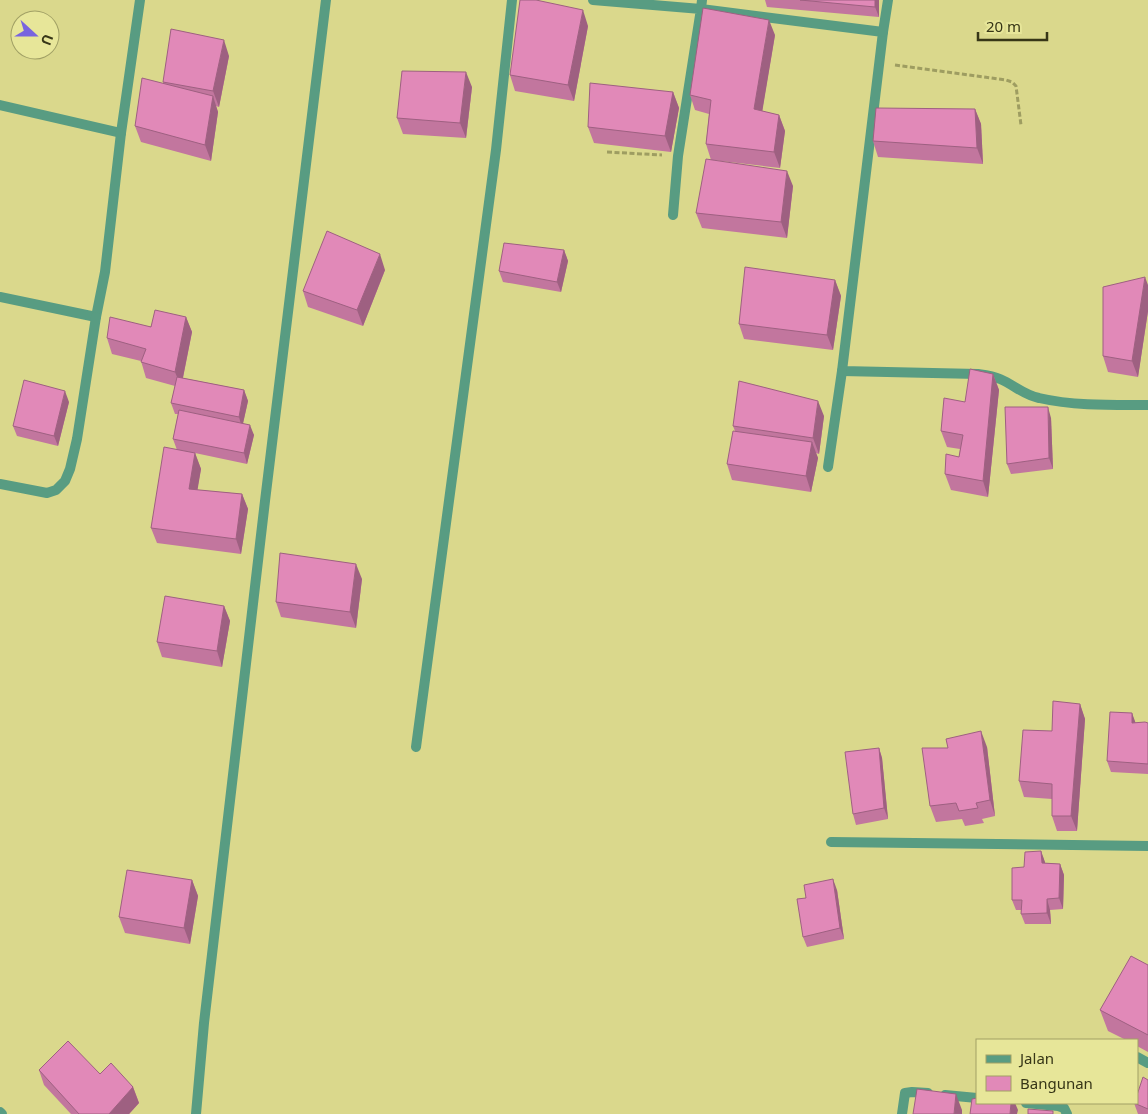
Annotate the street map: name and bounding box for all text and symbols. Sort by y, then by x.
north arrow [10,10,60,60]
scale bar [978,10,1047,42]
text: 20 m [986,16,1021,36]
text: U [37,31,58,48]
legend [976,1039,1138,1104]
text: Jalan [1018,1048,1054,1068]
text: Bangunan [1020,1073,1093,1093]

